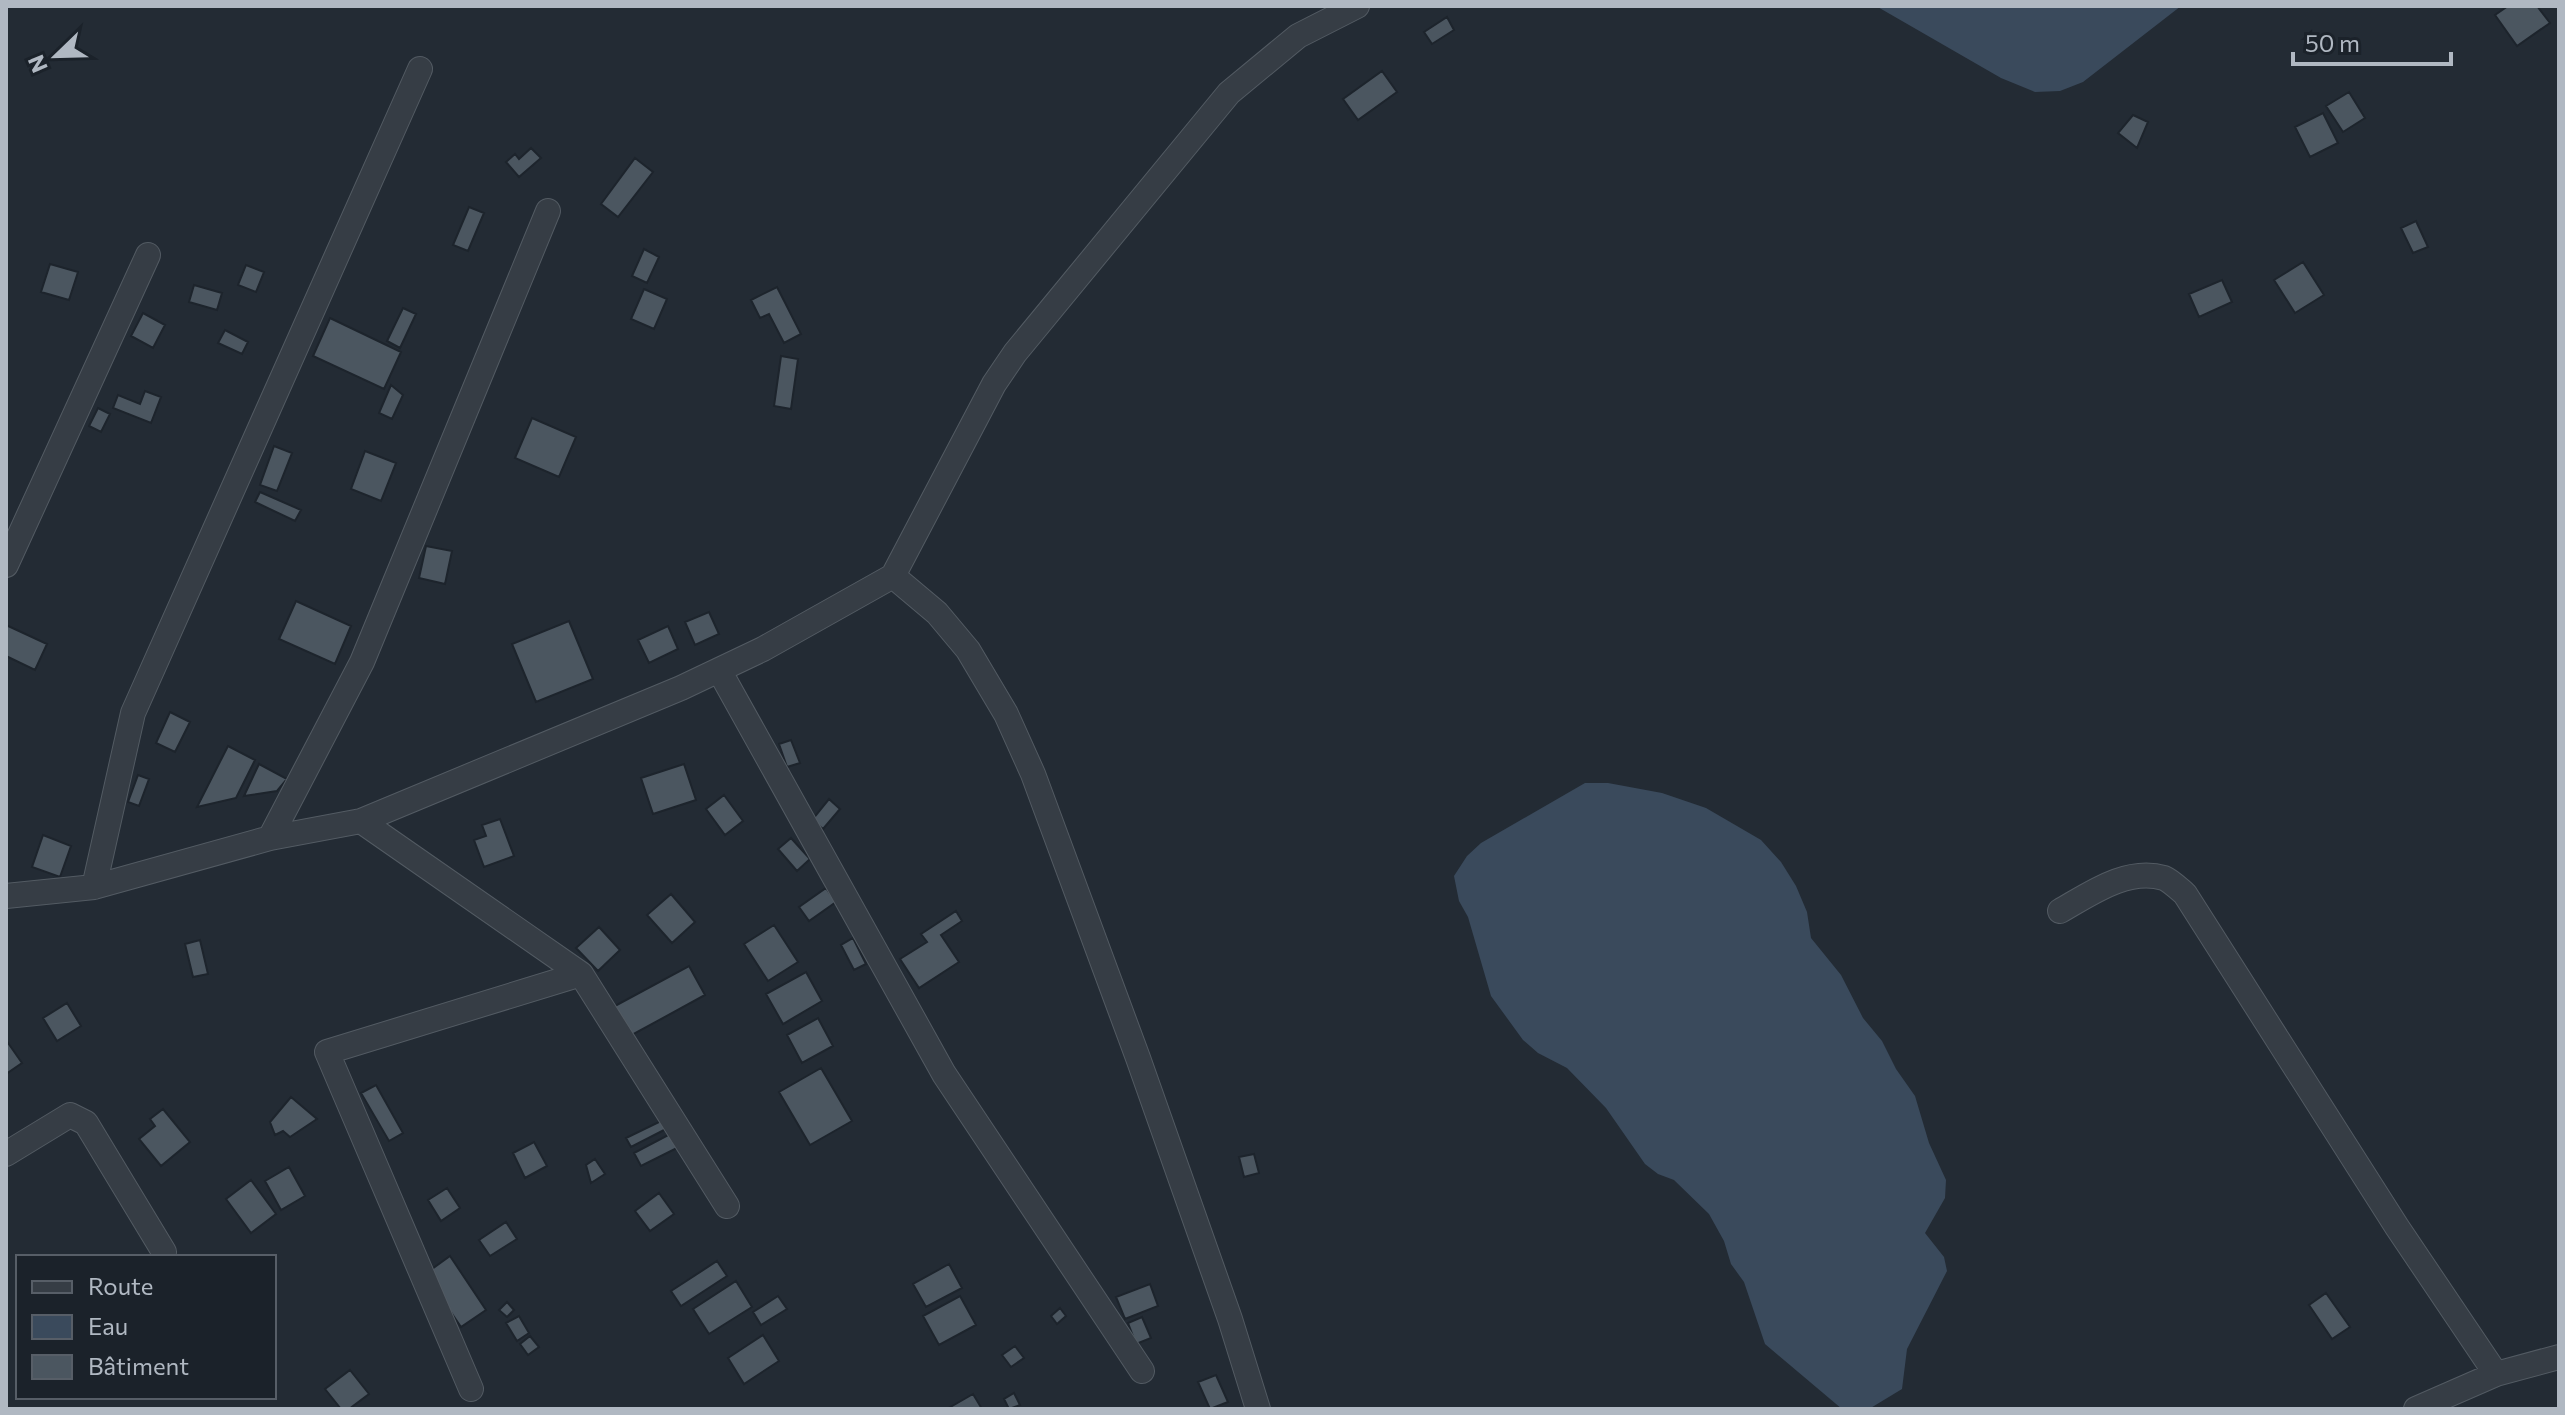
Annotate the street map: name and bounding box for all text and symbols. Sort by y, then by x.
north arrow [16,16,96,96]
scale bar [2293,16,2451,66]
text: 50 m [2305,28,2360,57]
text: N [21,51,53,77]
legend [16,1255,276,1399]
text: Route [88,1271,153,1300]
text: Eau [88,1311,128,1340]
text: Bâtiment [88,1351,189,1380]

